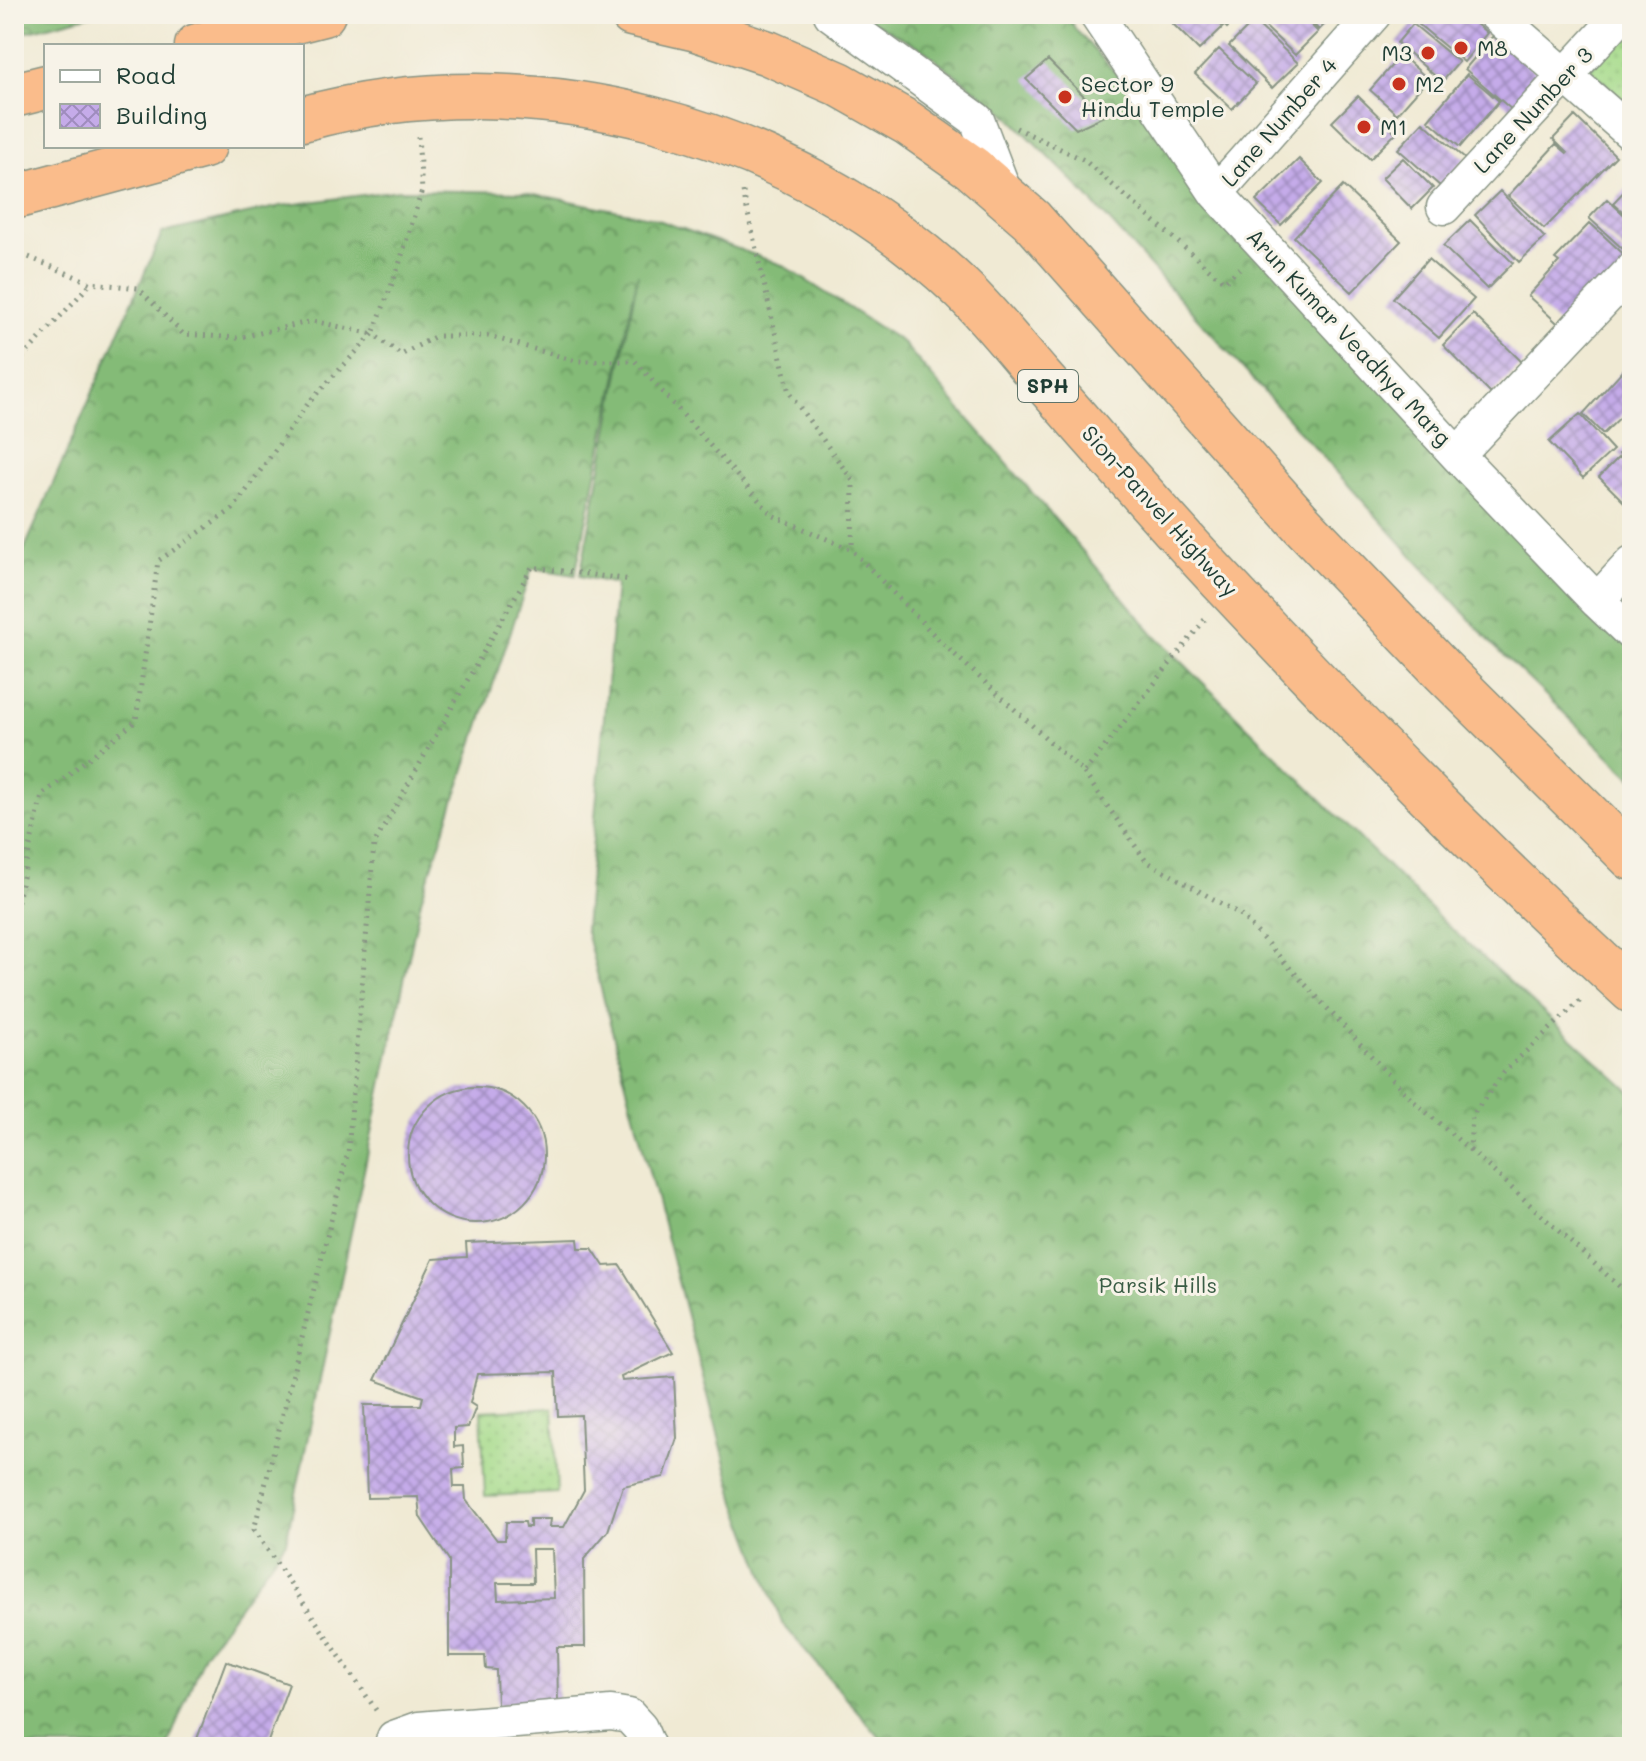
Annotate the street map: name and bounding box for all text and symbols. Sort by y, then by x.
place label: M8 [1477,33,1508,62]
place label: M3 [1382,38,1412,67]
marker: M8 [1452,39,1470,57]
street label: Lane Number 3 [1467,40,1599,179]
legend [44,44,304,148]
marker: M3 [1419,44,1437,62]
street label: Lane Number 4 [1214,51,1343,193]
text: Road [116,59,176,90]
place label: Sector 9 Hindu Temple [1081,69,1225,123]
place label: M2 [1415,69,1445,98]
marker: M2 [1390,75,1408,93]
marker: Sector 9 Hindu Temple [1056,88,1074,106]
text: Building [116,99,207,130]
place label: M1 [1380,112,1407,141]
marker: M1 [1355,118,1373,136]
street label: Arun Kumar Veadhya Marg [1241,222,1458,452]
road number: SPH [1018,370,1078,402]
street label: Sion-Panvel Highway [1076,419,1245,602]
park label: Parsik Hills [1099,1270,1217,1299]

